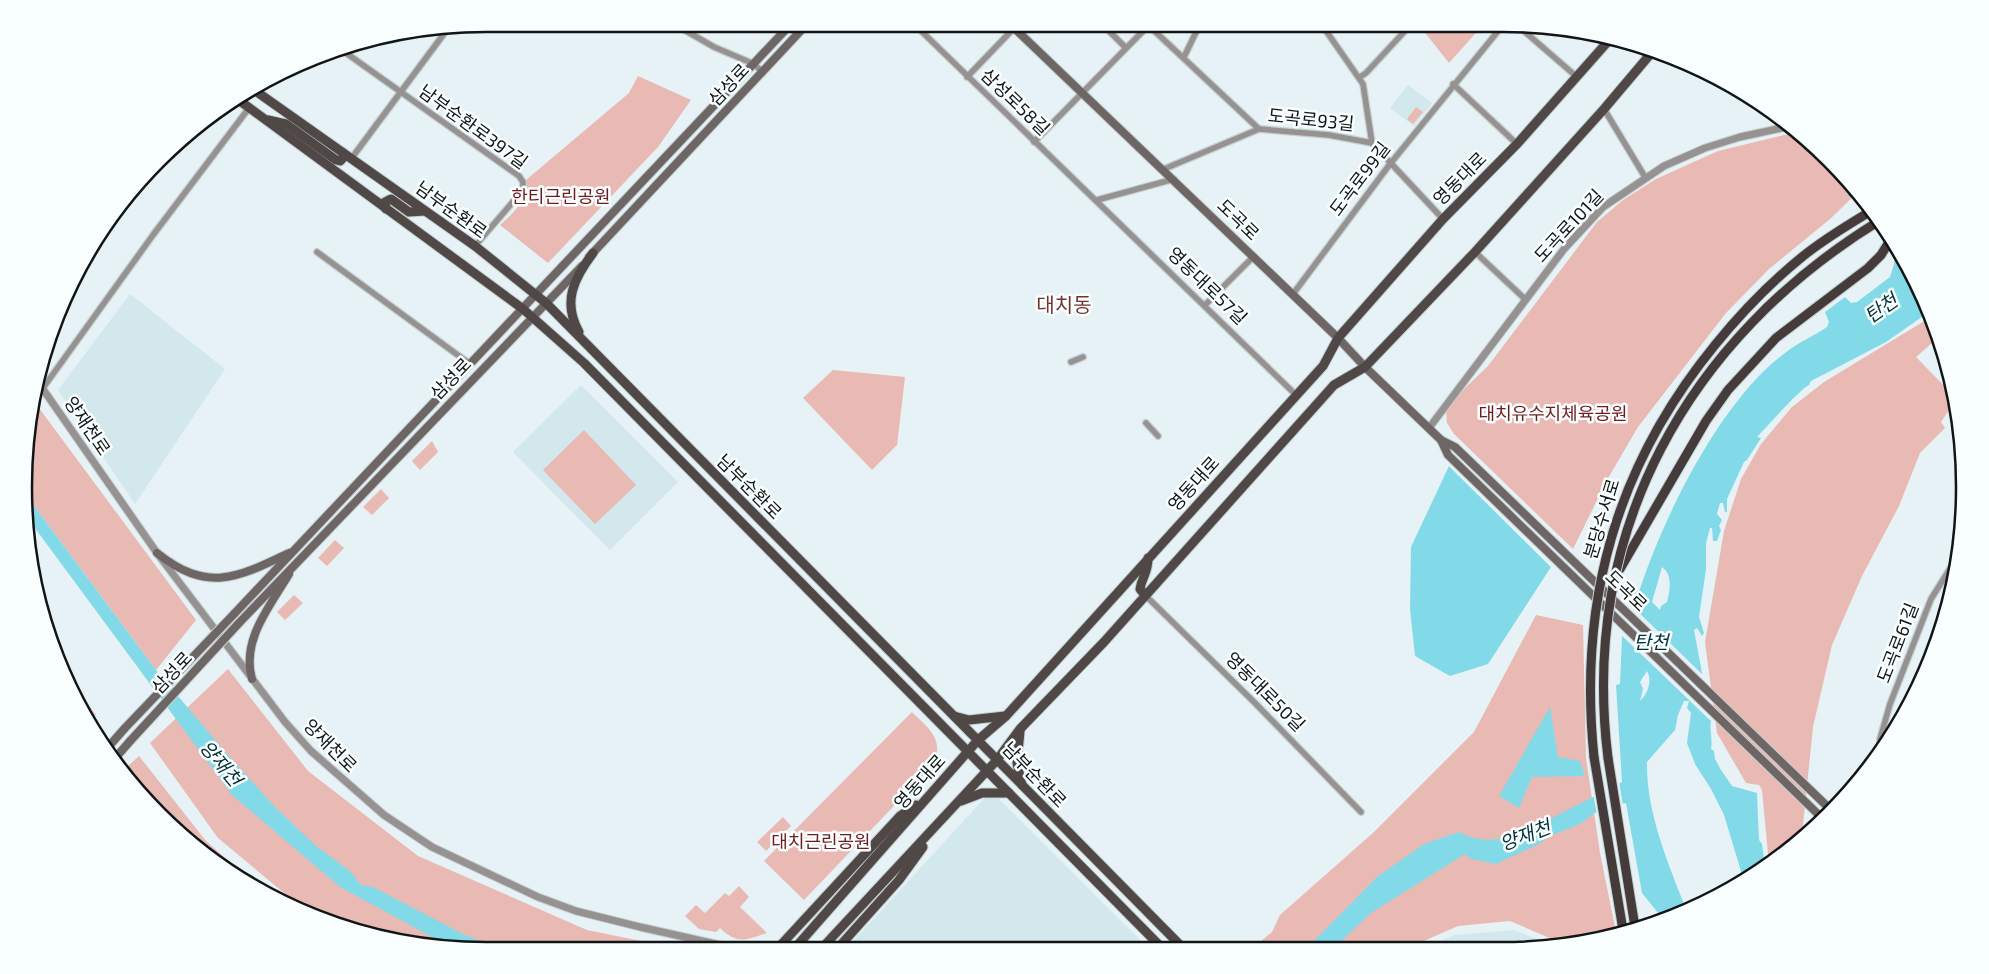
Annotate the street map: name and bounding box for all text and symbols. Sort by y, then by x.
street label: 삼성로 [703,59,753,110]
street label: 삼성로58길 [977,63,1055,139]
street label: 남부순환로397길 [415,79,532,173]
street label: 도곡로93길 [1267,104,1355,134]
street label: 도곡로99길 [1324,137,1394,220]
street label: 영동대로 [1428,147,1490,209]
street label: 남부순환로 [412,176,492,242]
street label: 도곡로101길 [1529,184,1607,266]
park label: 한티근린공원 [511,185,611,207]
street label: 도곡로 [1213,194,1264,244]
street label: 영동대로57길 [1163,242,1252,329]
water label: 탄천 [1860,287,1903,327]
district label: 대치동 [1036,292,1092,316]
street label: 삼성로 [425,353,475,404]
street label: 양재천로 [60,392,115,459]
park label: 대치유수지체육공원 [1478,402,1628,424]
street label: 남부순환로 [713,449,787,523]
street label: 영동대로 [1163,451,1224,515]
street label: 분당수서로 [1578,476,1624,562]
street label: 도곡로 [1601,565,1652,615]
street label: 도곡로61길 [1872,600,1922,686]
water label: 탄천 [1634,630,1670,653]
street label: 삼성로 [146,647,196,698]
street label: 영동대로50길 [1221,647,1310,736]
street label: 양재천로 [300,714,362,776]
water label: 양재천 [196,735,248,791]
street label: 남부순환로 [998,737,1071,812]
street label: 영동대로 [889,749,950,813]
water label: 양재천 [1496,814,1555,855]
park label: 대치근린공원 [771,830,871,852]

